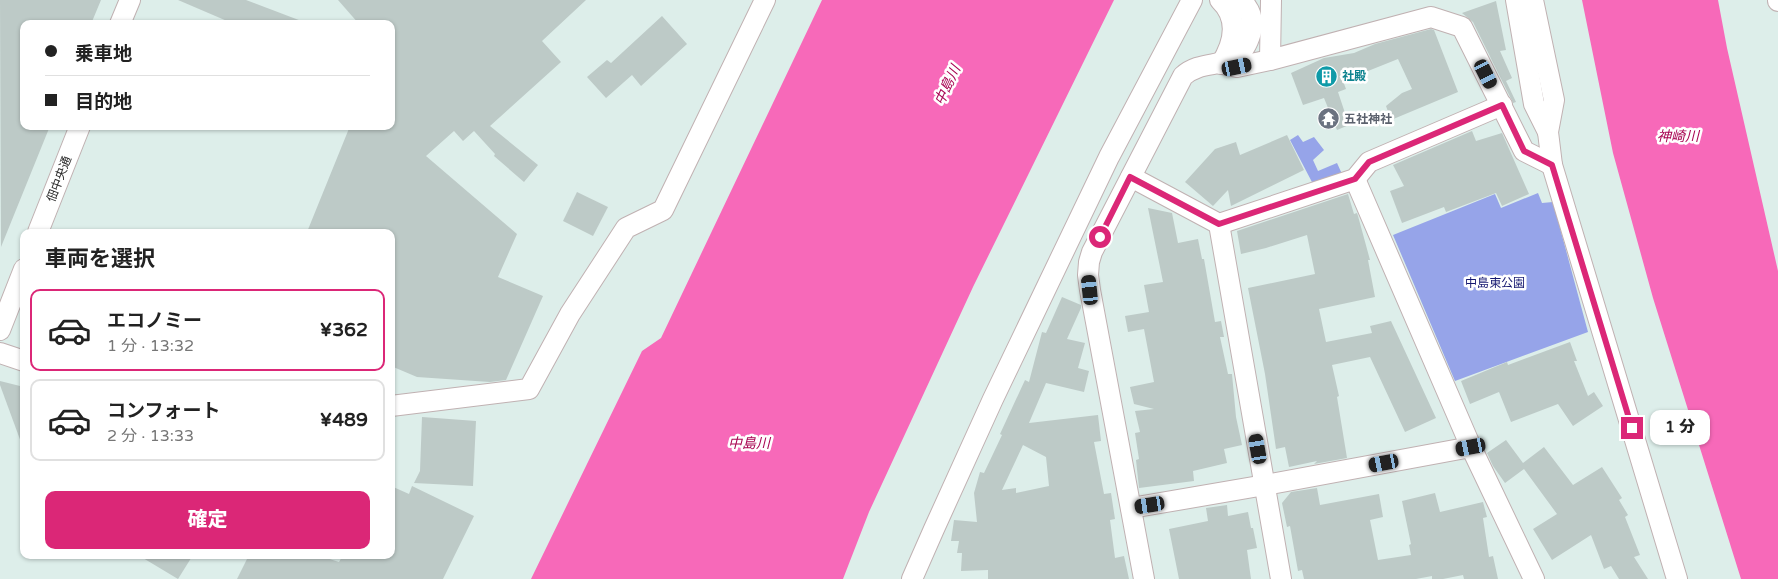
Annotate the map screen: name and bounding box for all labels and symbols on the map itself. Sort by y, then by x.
car [1220,57,1253,77]
car [1472,57,1499,91]
water label: 中島川 [931,61,965,108]
building icon: 社殿 [1314,64,1338,88]
place label: 社殿 [1342,69,1366,83]
temple icon: 五社神社 [1316,107,1340,131]
place label: 五社神社 [1344,112,1392,126]
water label: 神崎川 [1657,128,1701,145]
street label: 佃中央通 [44,154,74,204]
route start [1089,226,1111,248]
car [1080,274,1099,306]
park label: 中島東公園 [1465,276,1525,290]
callout: 1 分 [1650,410,1710,446]
route end [1621,417,1643,439]
car [1248,433,1267,465]
water label: 中島川 [728,435,772,452]
car [1454,437,1487,457]
car [1367,453,1400,473]
car [1134,495,1165,515]

